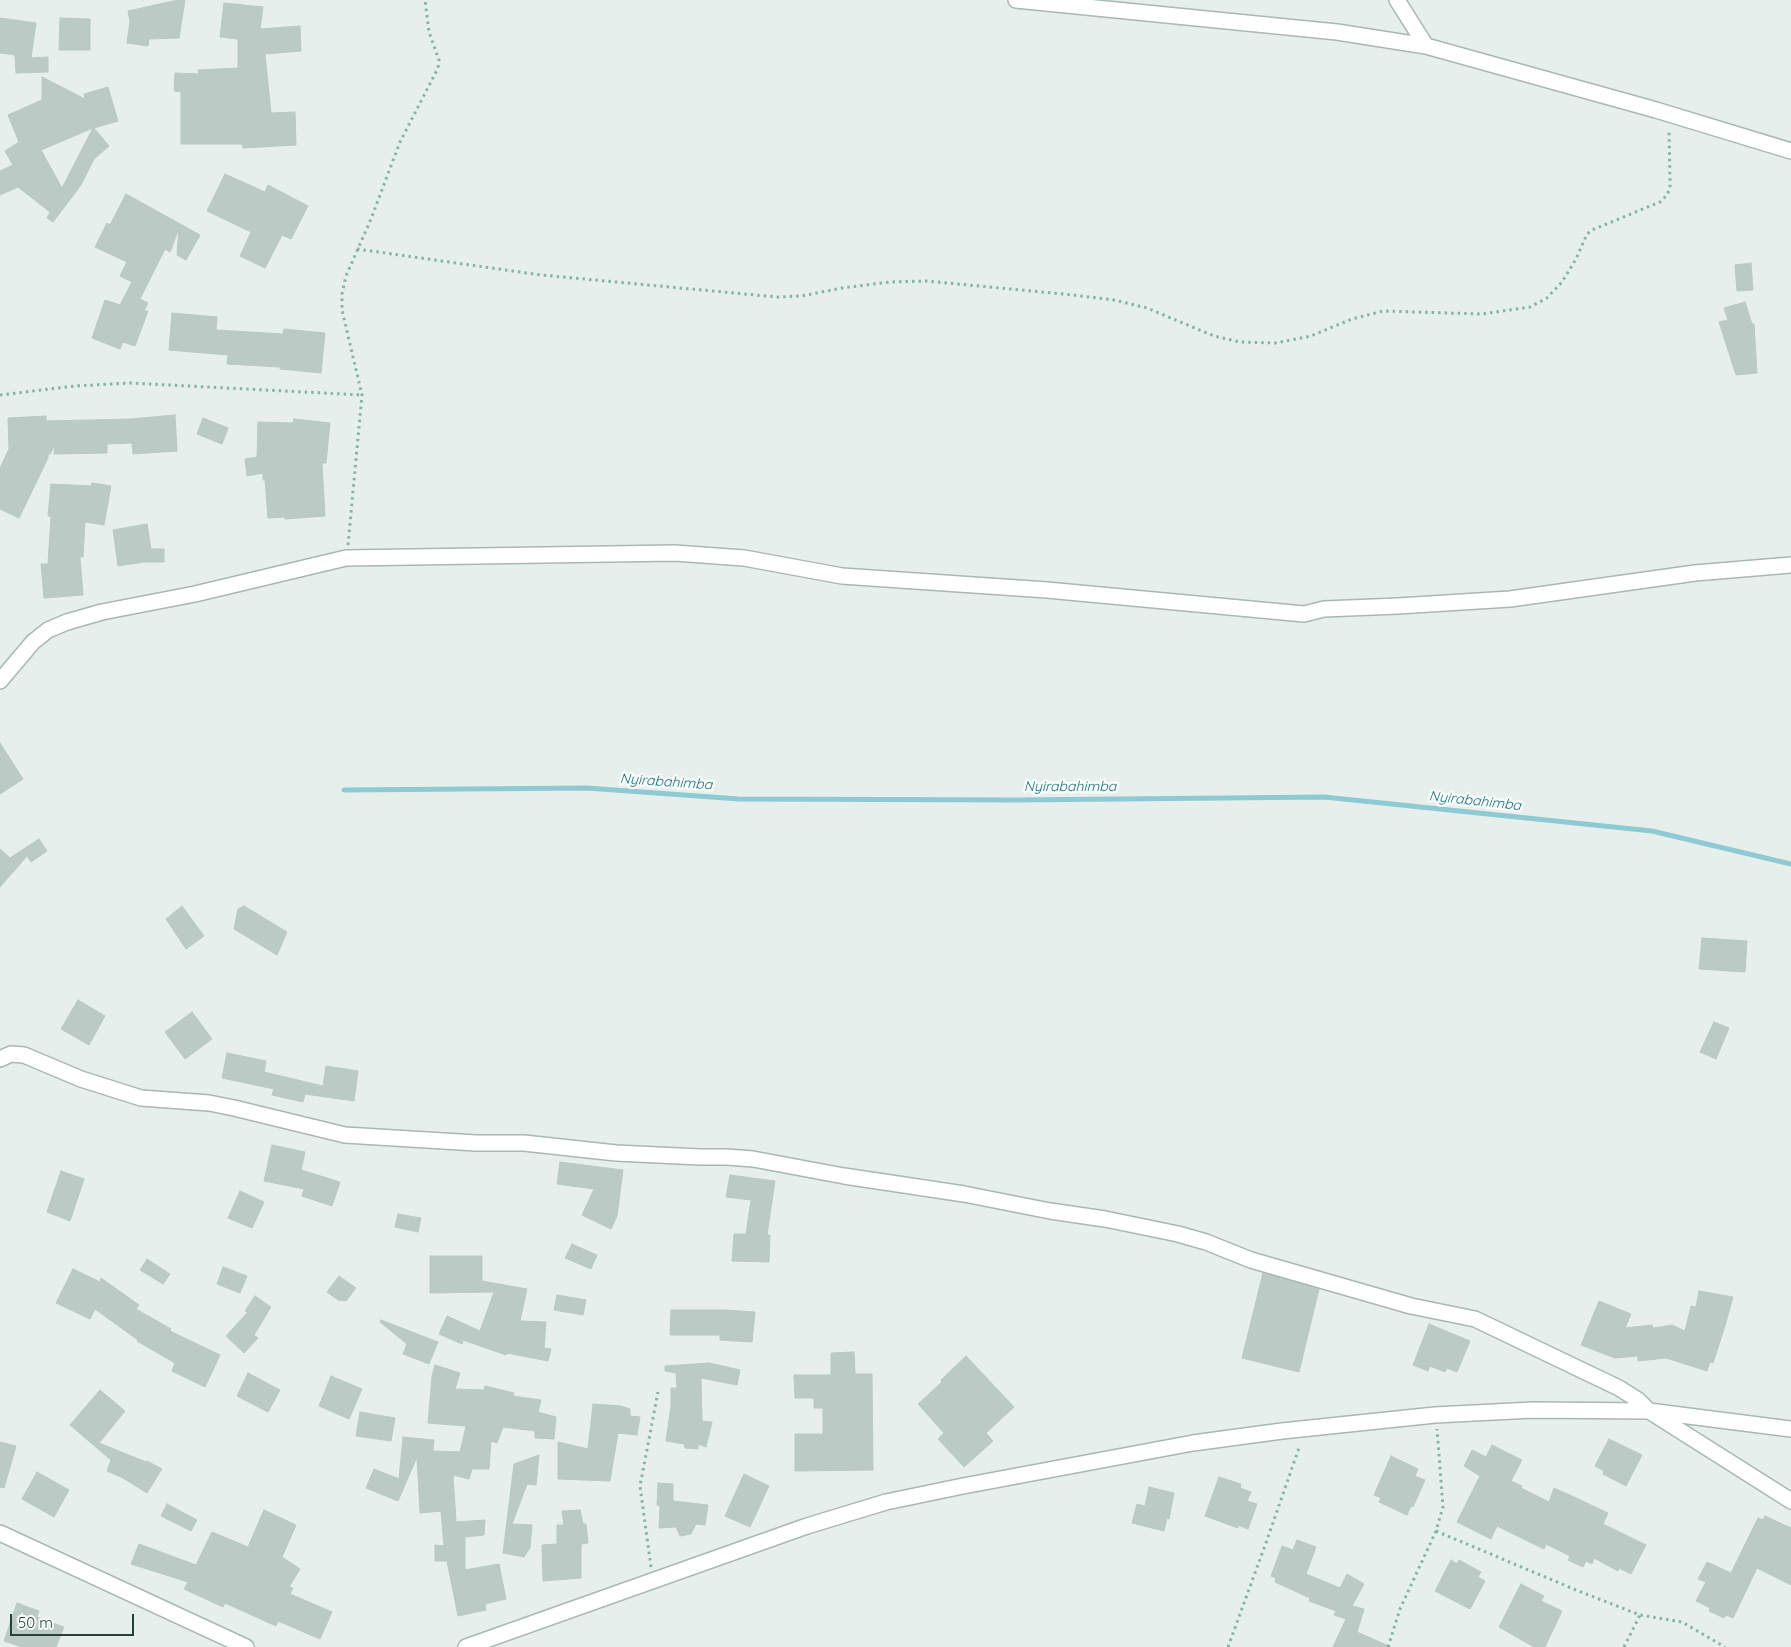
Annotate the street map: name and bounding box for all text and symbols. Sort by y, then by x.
water label: Nyirabahimba [619,770,713,794]
water label: Nyirabahimba [1024,779,1116,795]
water label: Nyirabahimba [1428,788,1522,814]
scale bar [12,1604,136,1636]
text: 50 m [18,1613,53,1632]

